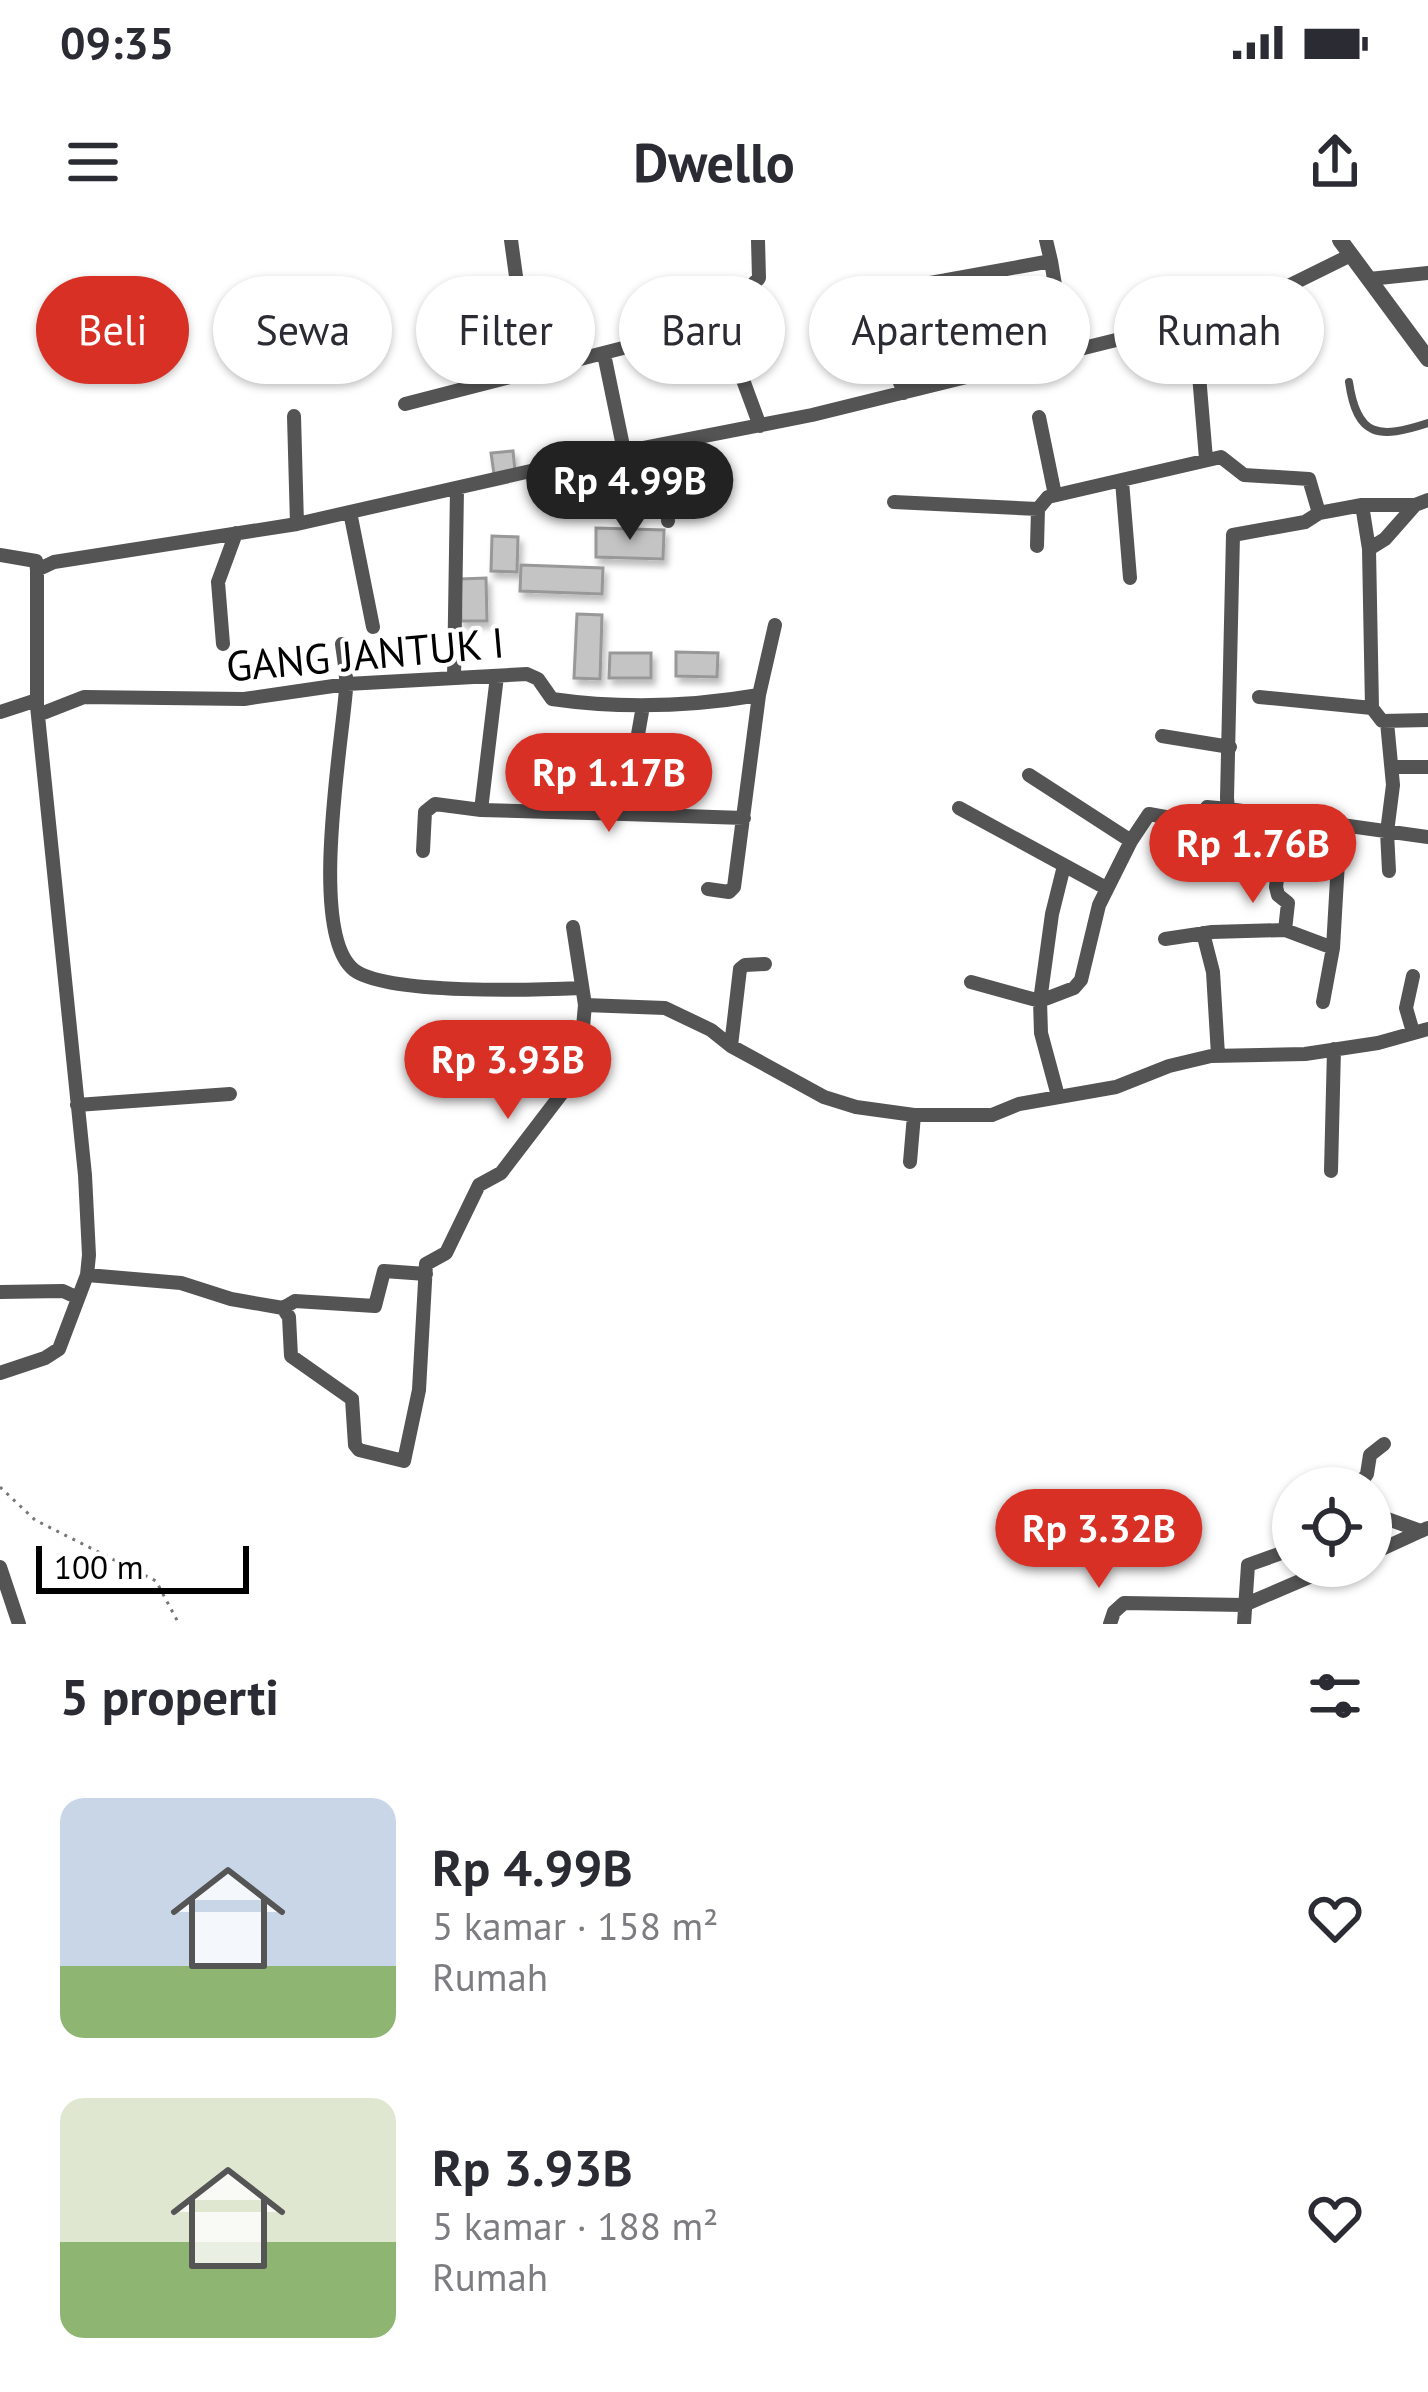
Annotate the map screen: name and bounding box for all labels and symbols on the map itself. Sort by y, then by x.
pin: Rp 4.99B [506,441,754,543]
street label: GANG JANTUK I [224,614,506,694]
pin: Rp 1.17B [485,733,733,835]
pin: Rp 1.76B [1129,804,1377,906]
pin: Rp 3.93B [384,1020,632,1122]
pin: Rp 3.32B [975,1489,1223,1591]
scale bar [36,1540,249,1593]

